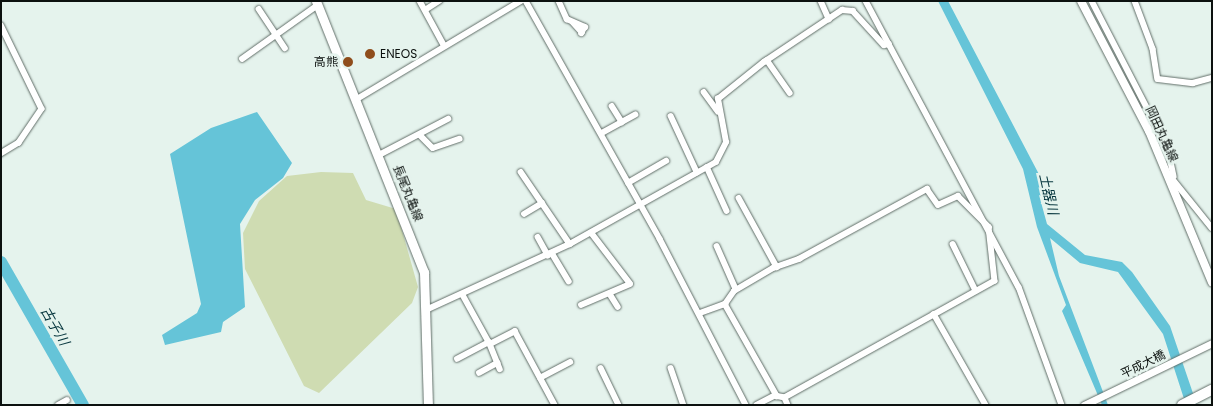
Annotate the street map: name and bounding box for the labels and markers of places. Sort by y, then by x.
place label: ENEOS [380,47,417,61]
marker: ENEOS [364,48,376,60]
place label: 高熊 [314,55,338,69]
marker: 高熊 [342,56,354,68]

